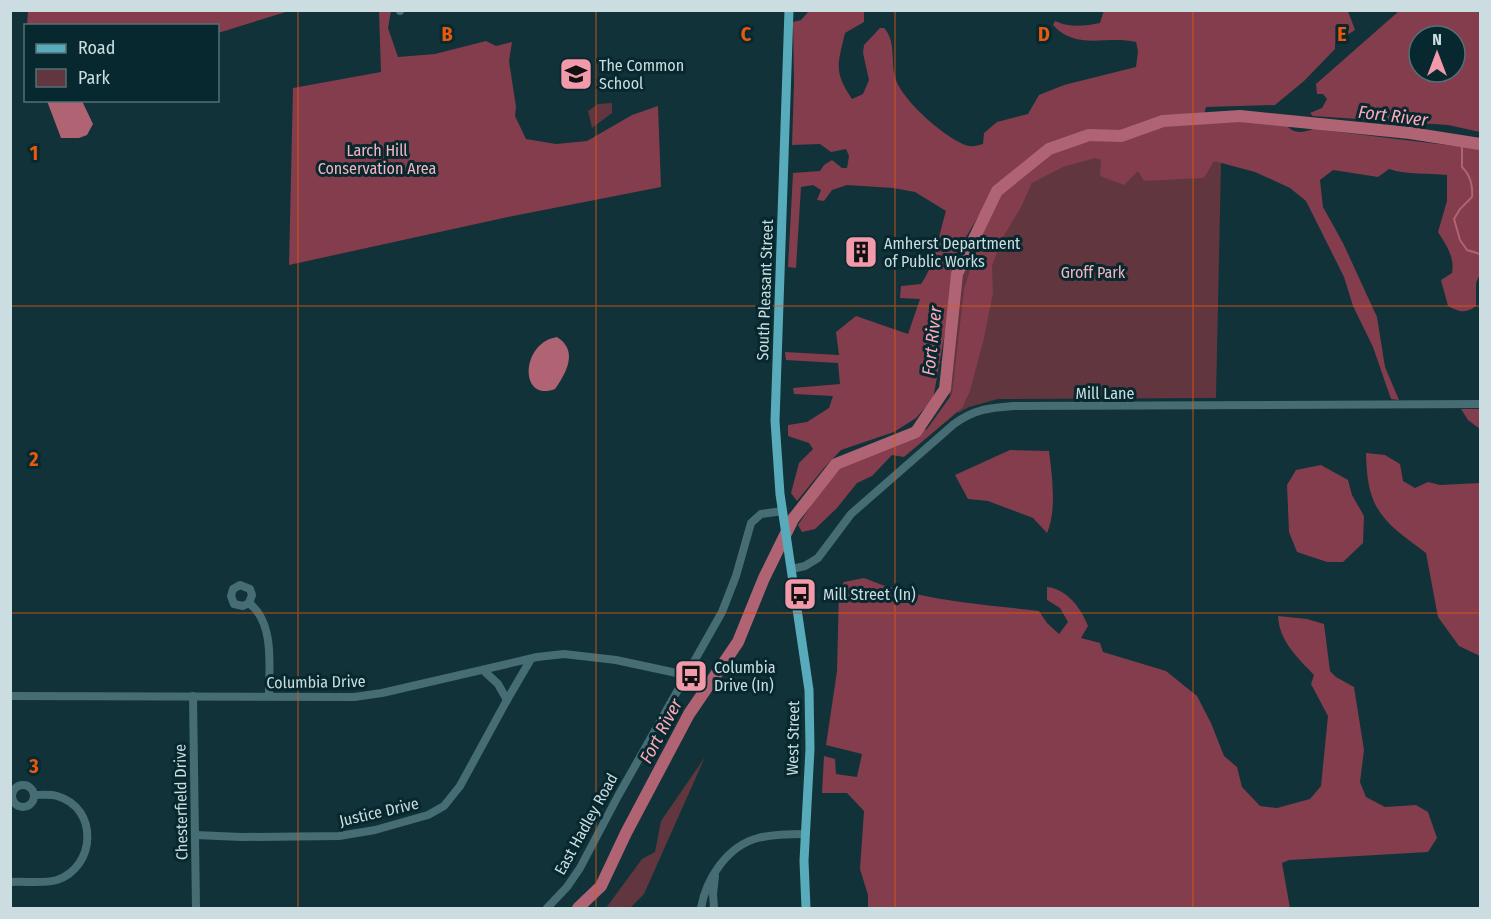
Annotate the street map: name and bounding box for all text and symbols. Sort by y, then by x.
text: B [441,22,453,46]
text: C [741,22,752,46]
text: D [1038,22,1050,46]
text: E [1337,22,1347,46]
legend [24,24,219,102]
north arrow [1407,24,1467,84]
text: N [1432,30,1442,49]
text: Road [78,37,115,59]
school or university icon: The Common School [558,56,594,92]
place label: The Common School [599,56,684,93]
text: Park [78,67,111,89]
water label: Fort River [1357,101,1430,131]
text: 1 [30,141,38,165]
park label: Larch Hill Conservation Area [318,141,437,178]
street label: South Pleasant Street [753,218,777,361]
building icon: Amherst Department of Public Works [843,234,879,270]
place label: Amherst Department of Public Works [884,234,1021,271]
park label: Groff Park [1061,263,1126,282]
water label: Fort River [917,304,947,377]
street label: Mill Lane [1076,384,1134,403]
text: 2 [28,447,39,471]
bus stop icon: Mill Street (In) [782,576,818,612]
place label: Mill Street (In) [823,585,916,604]
bus stop icon: Columbia Drive (In) [673,658,709,694]
place label: Columbia Drive (In) [714,658,776,695]
street label: Columbia Drive [266,672,366,692]
water label: Fort River [635,694,687,767]
street label: West Street [783,700,803,776]
street label: Chesterfield Drive [170,744,192,860]
text: 3 [28,754,39,778]
street label: East Hadley Road [550,770,622,878]
street label: Justice Drive [337,794,421,830]

